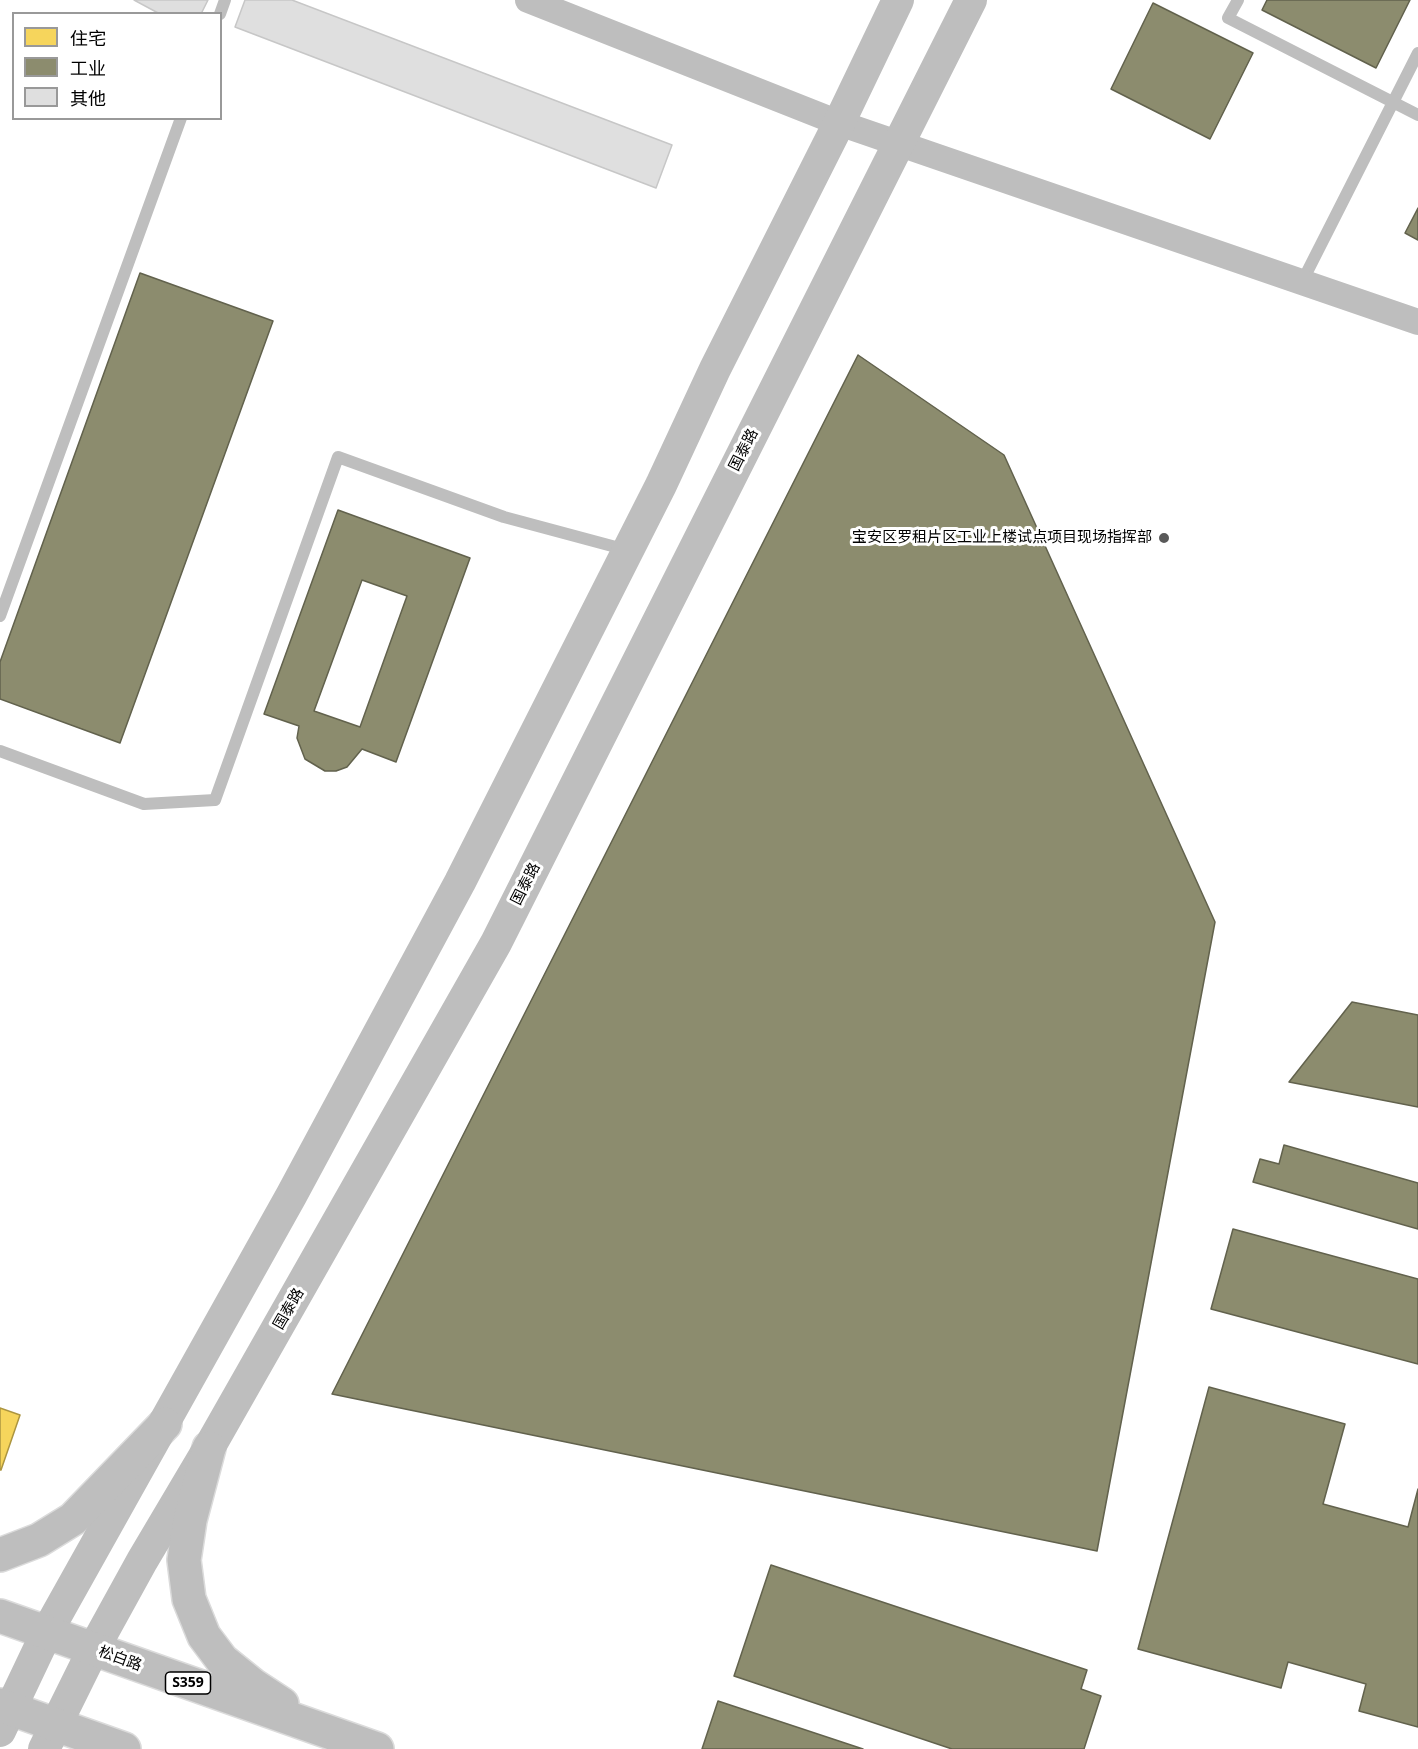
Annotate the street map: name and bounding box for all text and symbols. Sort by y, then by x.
legend [12,12,222,120]
text: 住宅 [70,26,106,50]
text: 工业 [70,56,106,80]
text: 其他 [70,86,106,110]
street label: 国泰路 [726,426,762,474]
place label: 宝安区罗租片区工业上楼试点项目现场指挥部 [852,529,1152,547]
marker: 宝安区罗租片区工业上楼试点项目现场指挥部 [1157,531,1171,545]
street label: 国泰路 [508,860,544,908]
street label: 国泰路 [270,1285,308,1333]
street label: 松白路 [96,1643,144,1675]
road number: S359 [166,1672,210,1694]

